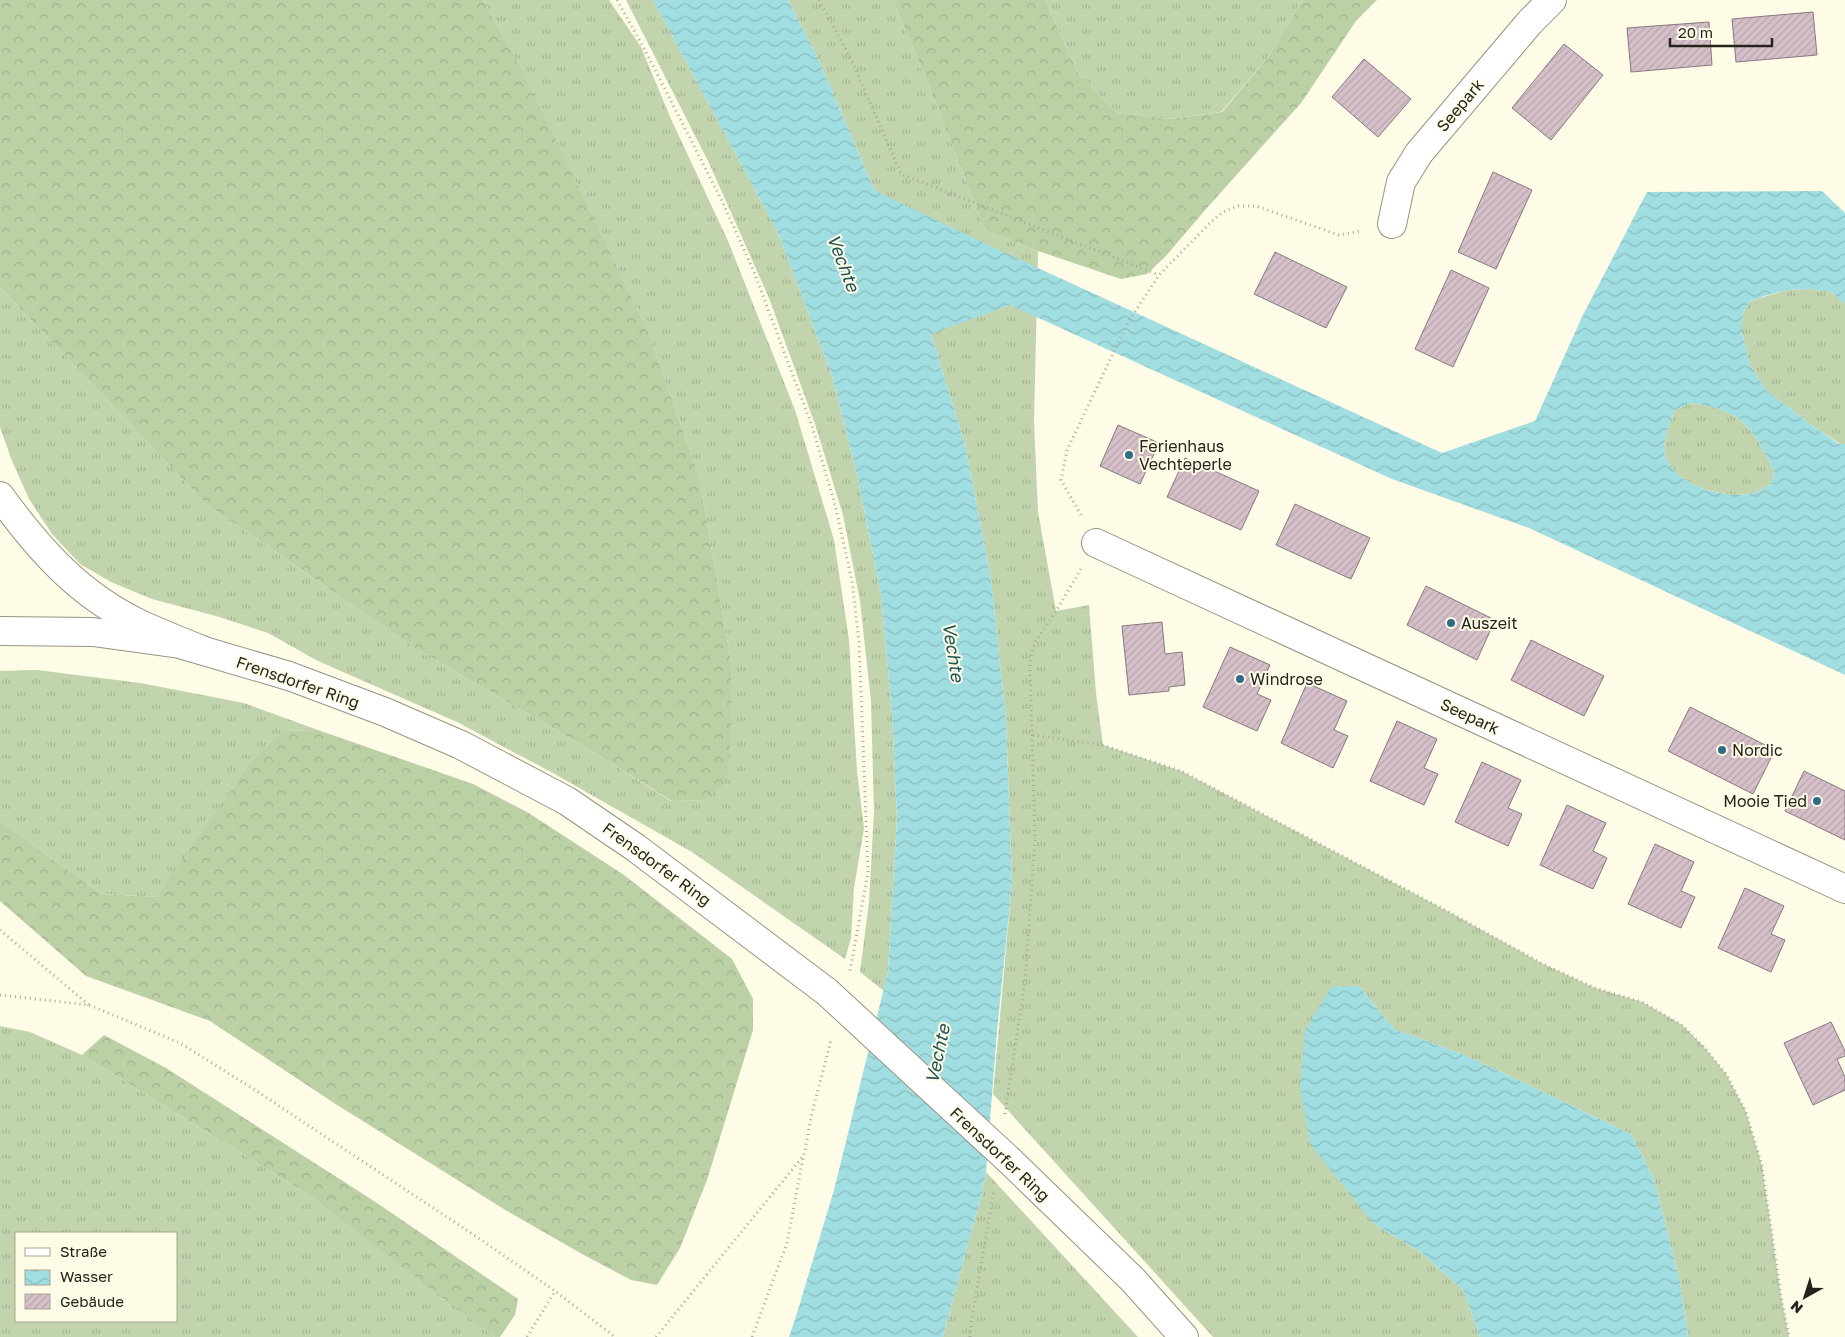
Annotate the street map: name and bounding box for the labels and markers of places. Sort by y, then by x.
place label: Ferienhaus Vechteperle [1139,436,1232,474]
marker: Ferienhaus Vechteperle [1123,449,1135,461]
place label: Auszeit [1461,613,1518,633]
marker: Auszeit [1445,617,1457,629]
place label: Windrose [1250,669,1323,689]
marker: Windrose [1234,673,1246,685]
place label: Nordic [1732,740,1783,760]
marker: Nordic [1716,744,1728,756]
place label: Mooie Tied [1723,791,1807,811]
marker: Mooie Tied [1811,795,1823,807]

